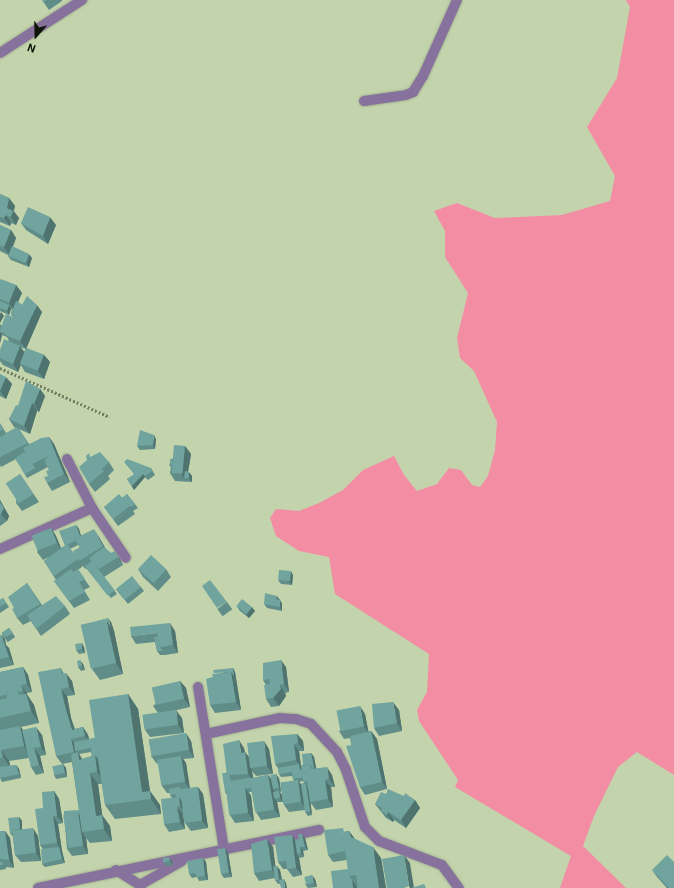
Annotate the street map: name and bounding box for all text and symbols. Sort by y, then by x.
north arrow [16,16,56,56]
text: N [26,40,38,55]

